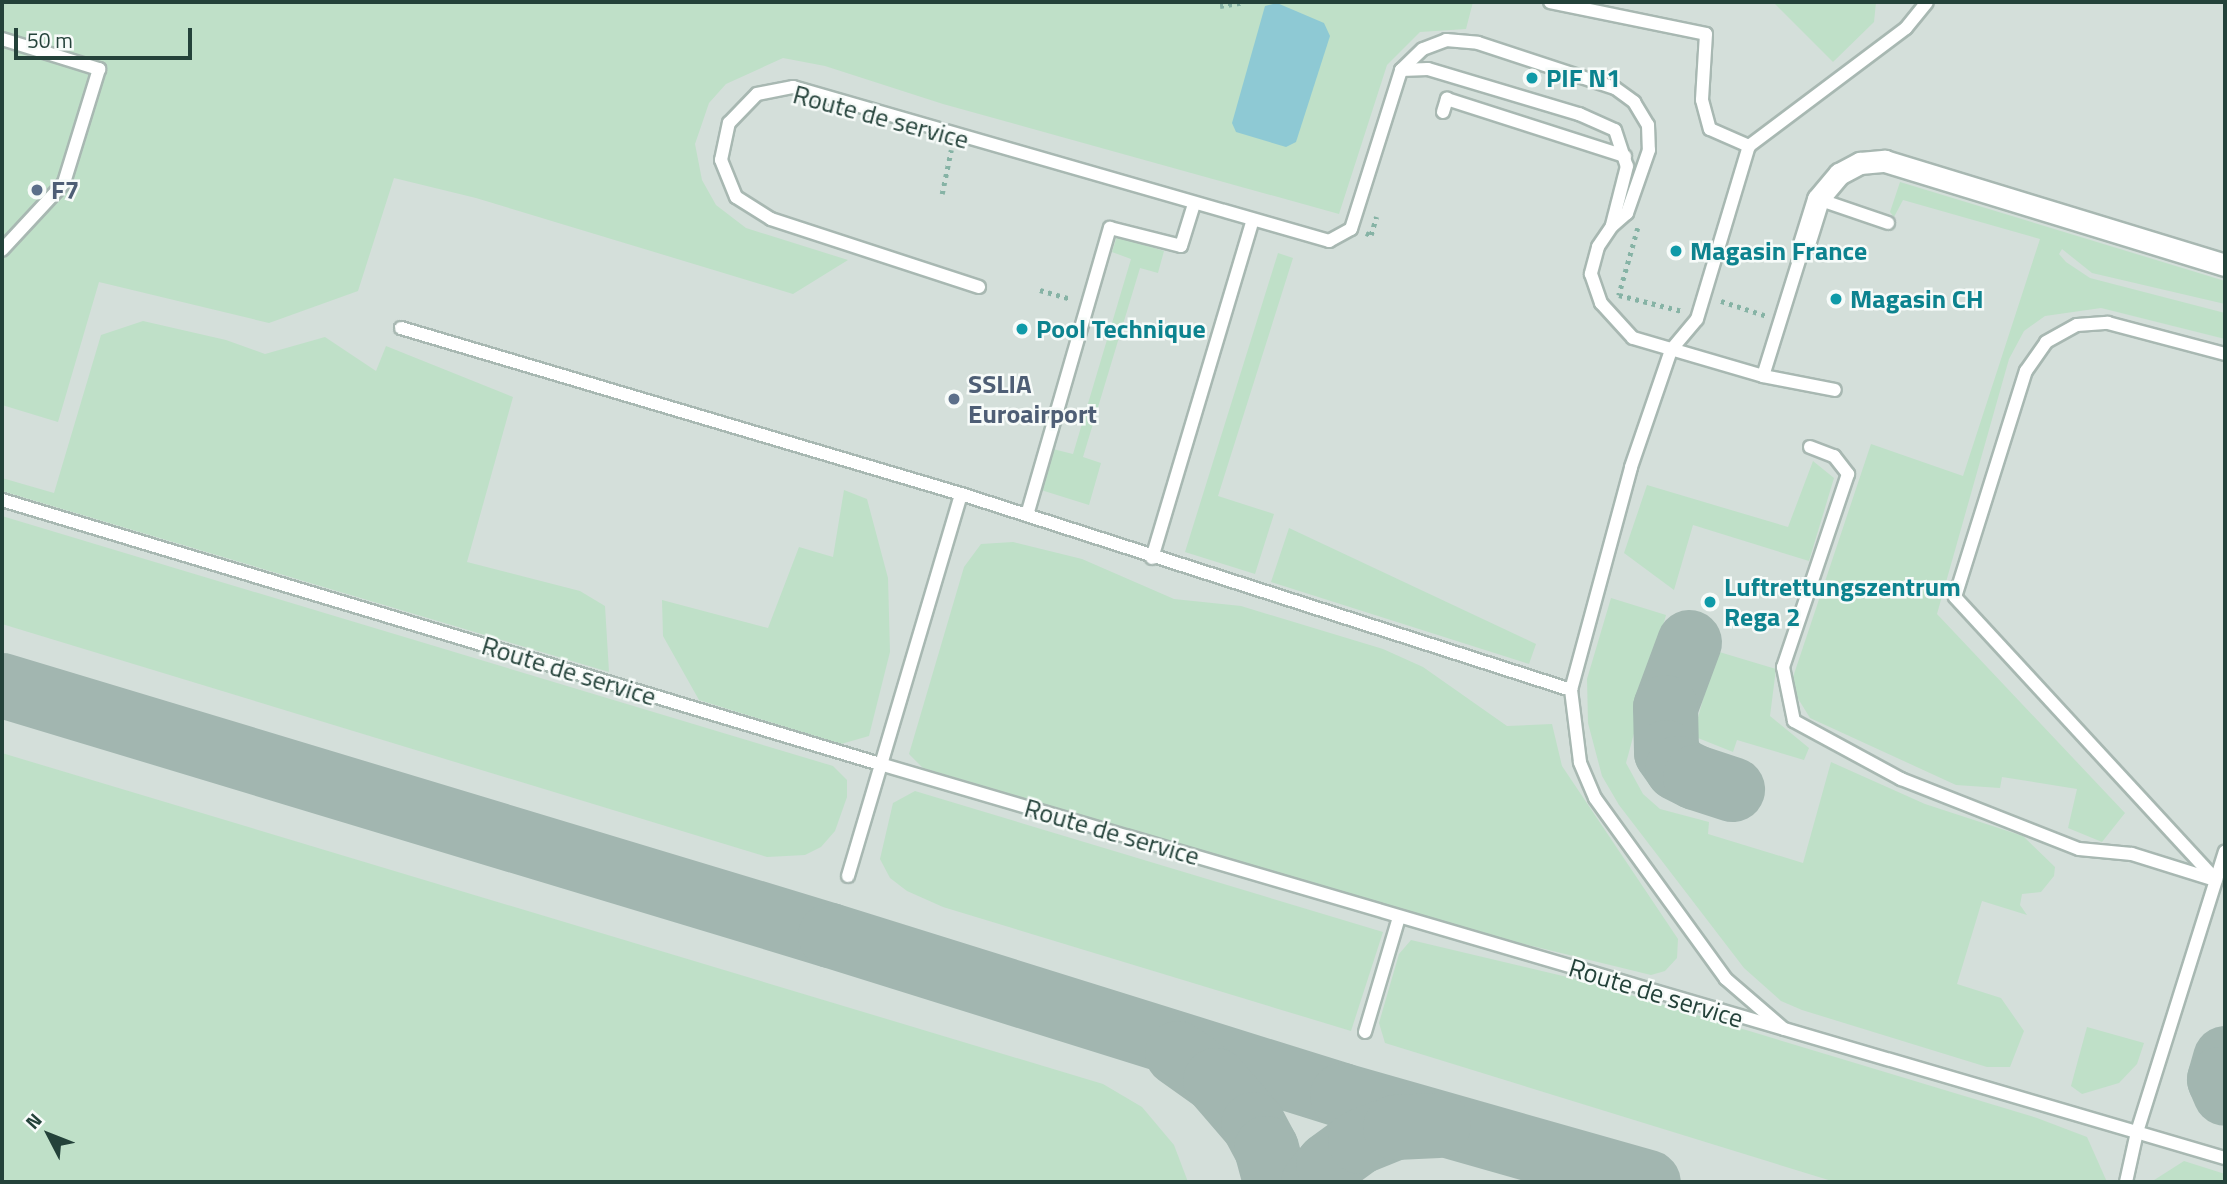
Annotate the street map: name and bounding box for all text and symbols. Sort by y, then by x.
scale bar [18,14,196,58]
text: 50 m [27,24,73,56]
place label: PIF N1 [1546,62,1621,94]
marker: PIF N1 [1524,70,1540,86]
street label: Route de service [790,79,972,155]
place label: F7 [51,174,79,206]
marker: F7 [29,182,45,198]
place label: Magasin France [1690,235,1867,267]
marker: Magasin France [1668,243,1684,259]
place label: Magasin CH [1850,283,1984,315]
marker: Magasin CH [1828,291,1844,307]
place label: Pool Technique [1036,313,1206,345]
marker: Pool Technique [1014,321,1030,337]
place label: SSLIA Euroairport [968,368,1097,430]
marker: SSLIA Euroairport [946,391,962,407]
place label: Luftrettungszentrum Rega 2 [1724,571,1961,632]
marker: Luftrettungszentrum Rega 2 [1702,594,1718,610]
street label: Route de service [478,630,660,712]
street label: Route de service [1021,792,1203,872]
street label: Route de service [1565,952,1747,1034]
north arrow [14,1100,84,1170]
text: N [18,1106,48,1135]

